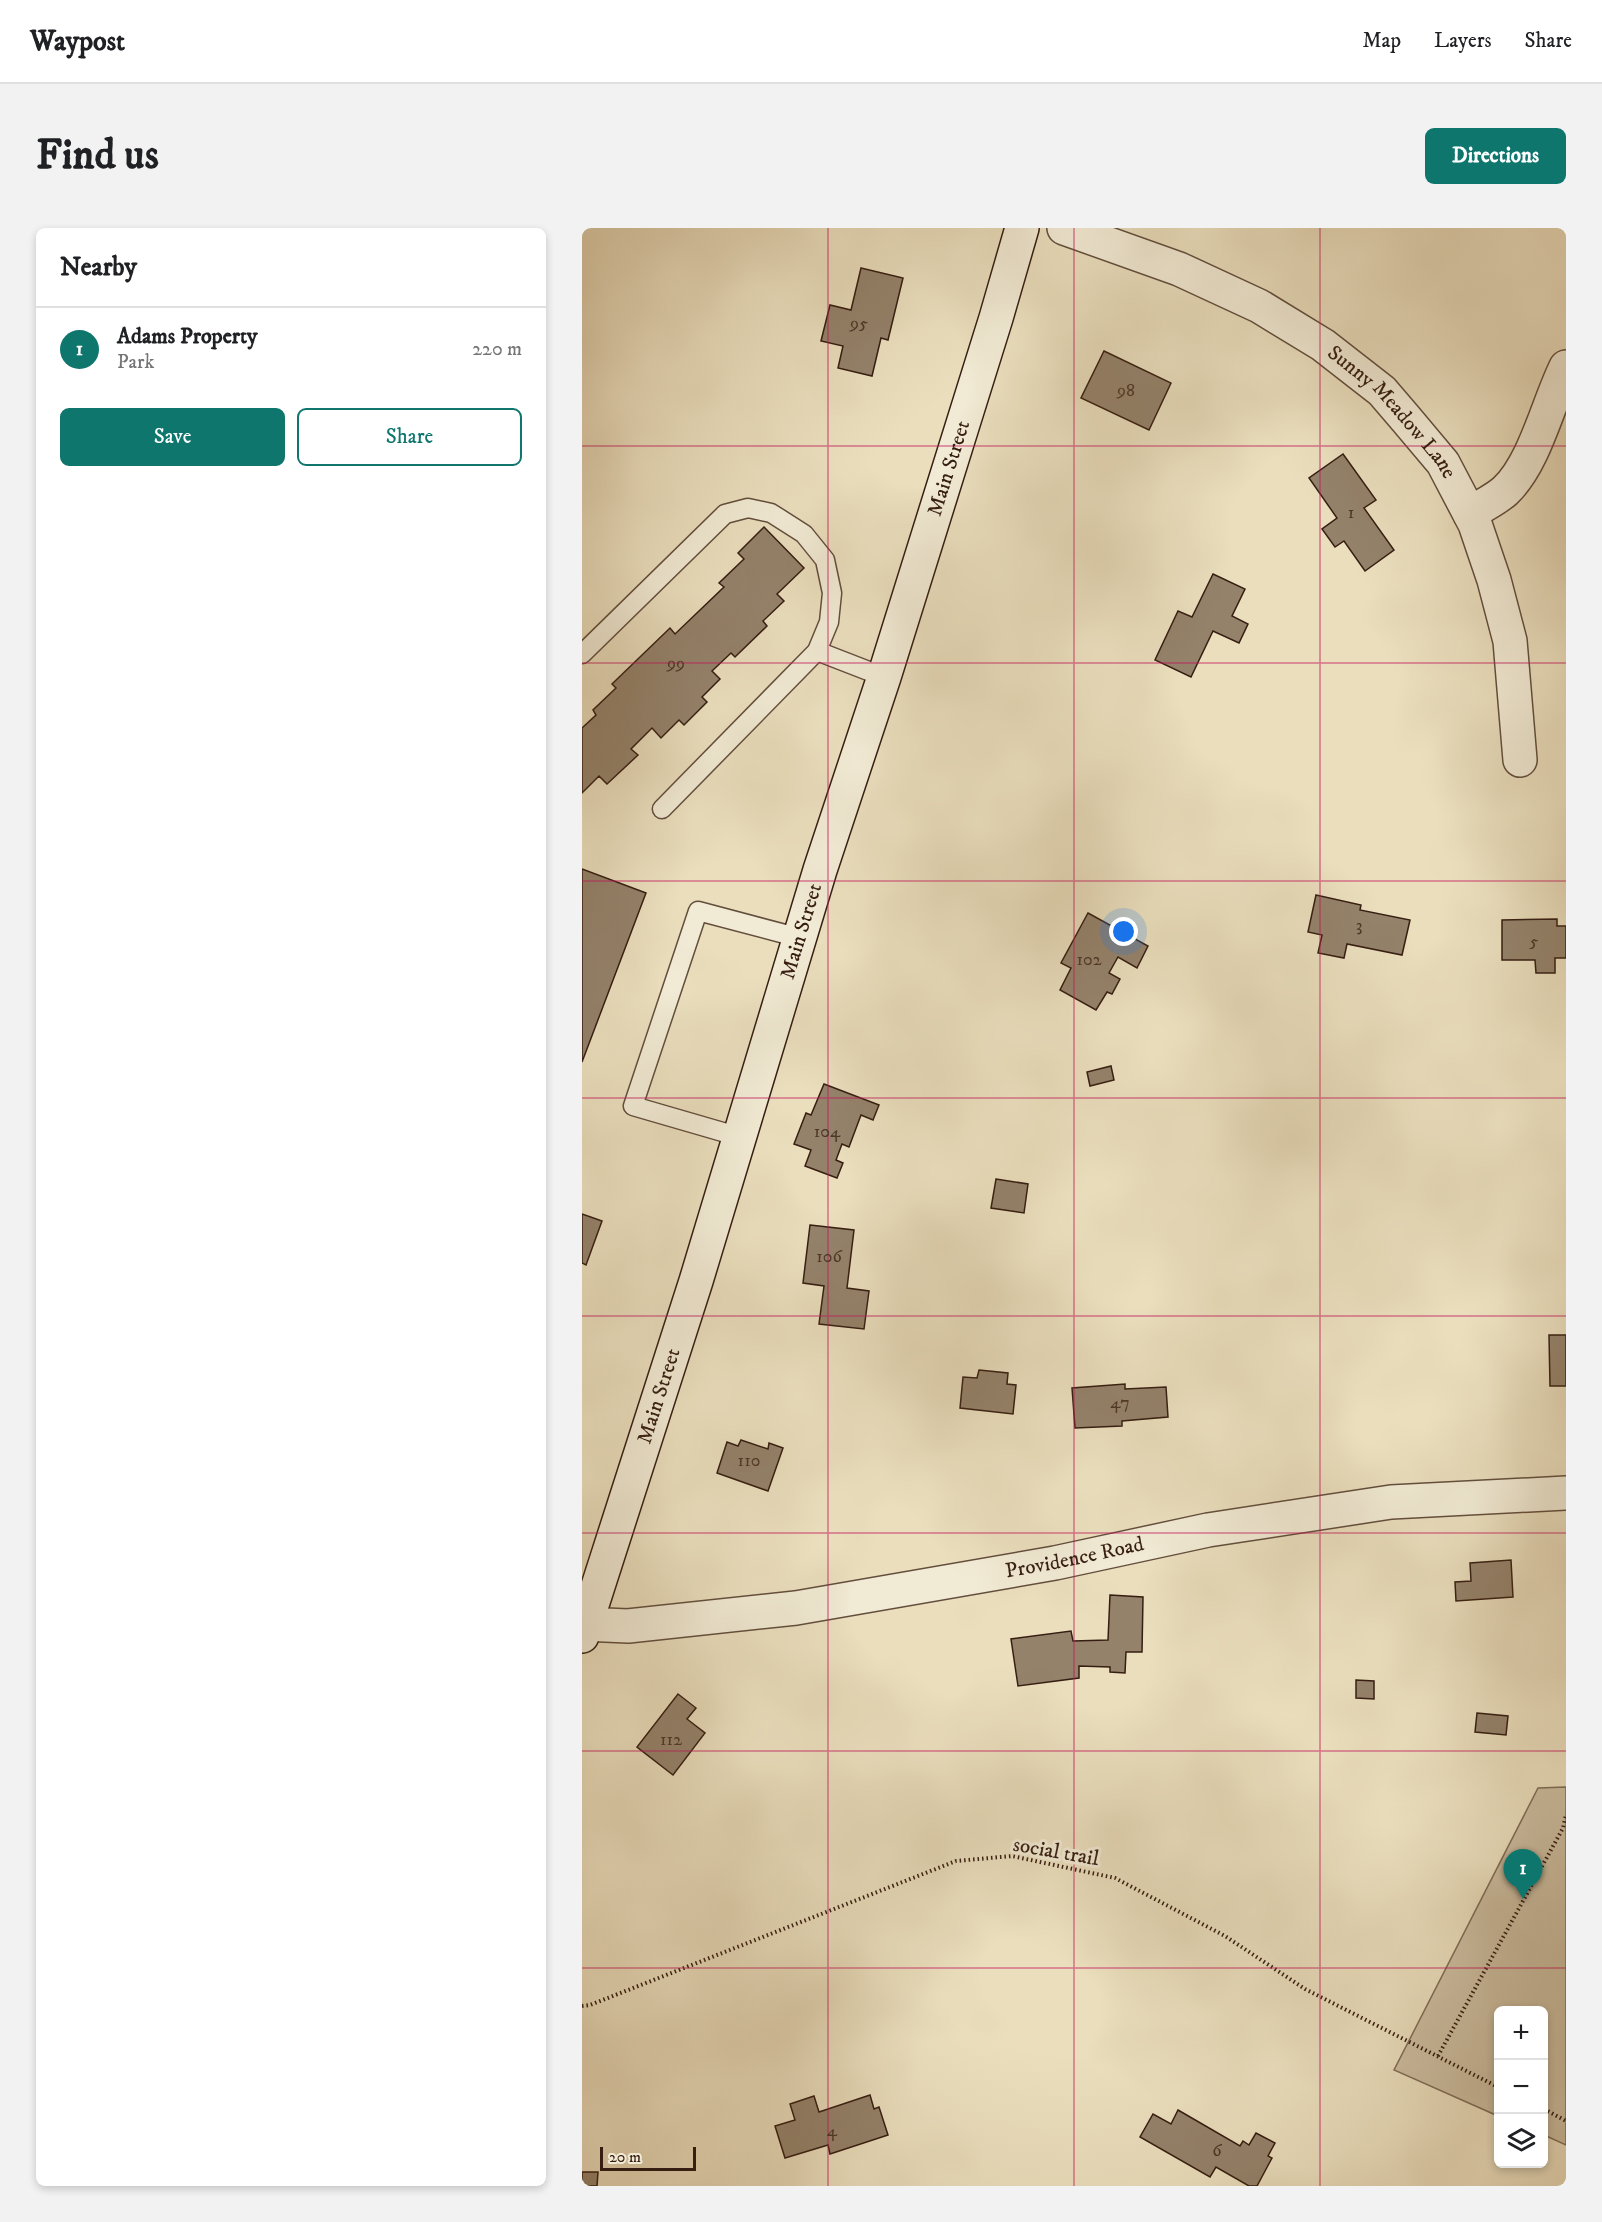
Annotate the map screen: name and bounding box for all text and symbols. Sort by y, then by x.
text: Waypost [30,24,125,59]
text: Map [1362,28,1401,54]
text: Layers [1434,28,1492,54]
text: Share [1525,28,1572,54]
button: Directions [1425,128,1566,184]
text: Find us [36,130,159,182]
text: Nearby [60,251,137,284]
house number: 95 [849,313,868,335]
text: Adams Property [117,323,257,350]
text: 1 [76,337,83,362]
text: 220 m [472,337,522,362]
street label: Sunny Meadow Lane [1322,340,1462,483]
text: Park [117,350,154,375]
house number: 98 [1116,380,1135,402]
button: Save [60,408,285,466]
button: Share [297,408,522,466]
street label: Main Street [922,417,976,519]
house number: 1 [1348,502,1354,524]
house number: 99 [666,653,685,675]
street label: Main Street [775,880,828,982]
house number: 3 [1356,915,1362,937]
your location [1109,917,1138,946]
house number: 5 [1530,931,1539,953]
house number: 102 [1076,949,1102,971]
house number: 104 [814,1121,841,1143]
house number: 106 [816,1246,842,1268]
street label: Main Street [632,1345,687,1447]
house number: 47 [1110,1392,1130,1414]
house number: 110 [738,1450,760,1472]
street label: Providence Road [1003,1531,1147,1584]
house number: 112 [660,1729,682,1751]
street label: social trail [1011,1832,1102,1872]
pin: 1 [1504,1850,1542,1899]
map controls [1494,2006,1548,2168]
button: + [1494,2006,1548,2060]
button: − [1494,2060,1548,2114]
button: layers [1494,2114,1548,2168]
house number: 4 [827,2120,838,2142]
house number: 6 [1212,2140,1222,2162]
scale bar [600,2144,696,2172]
text: 20 m [609,2147,641,2167]

